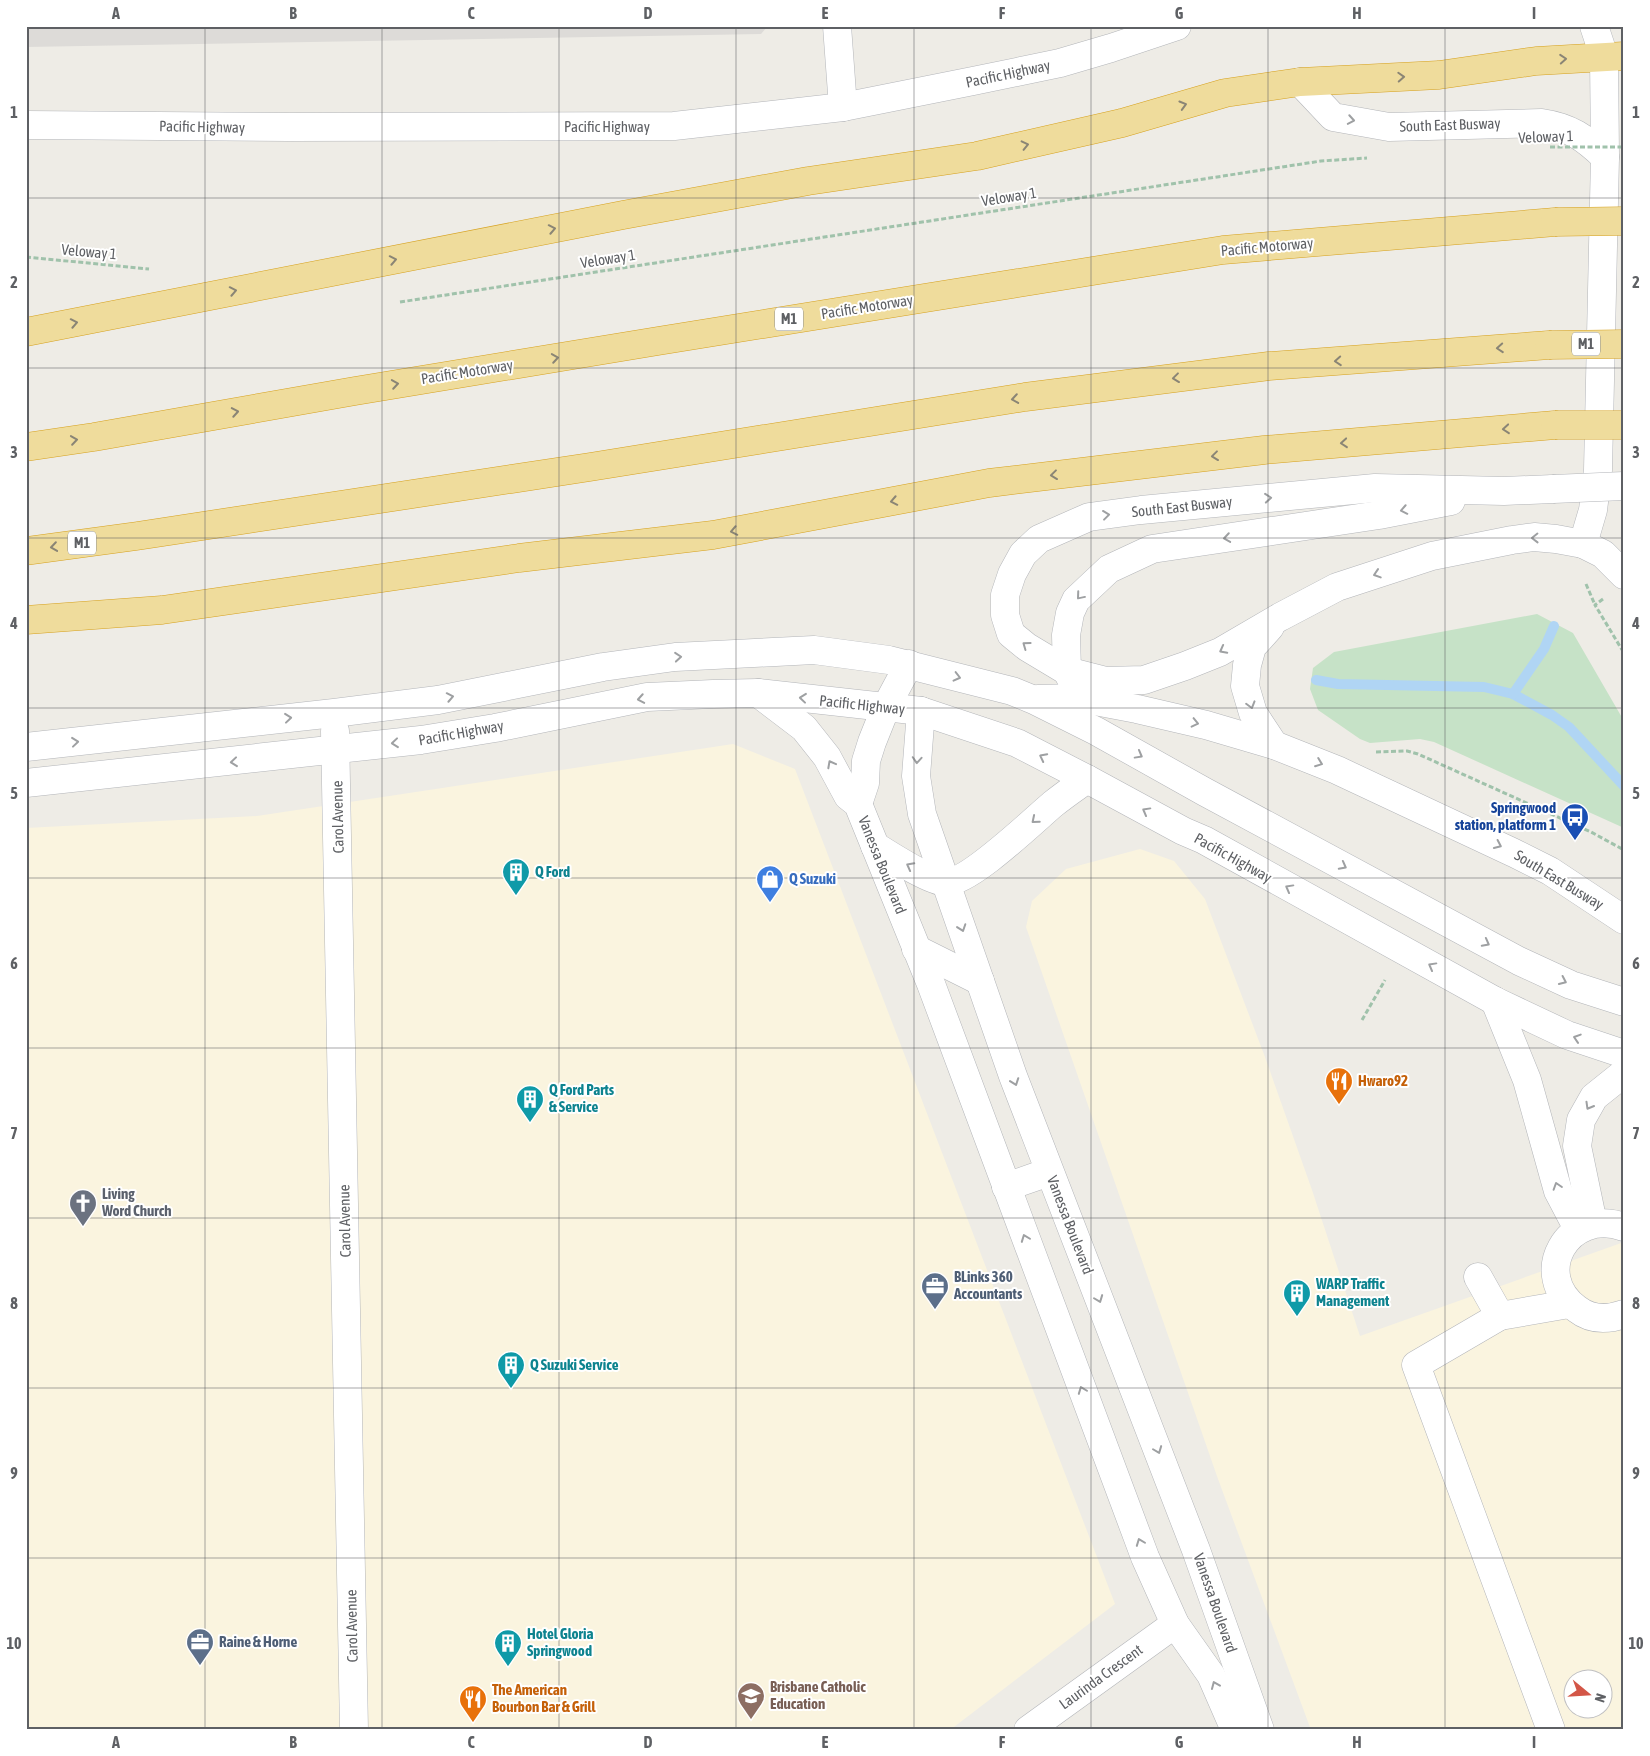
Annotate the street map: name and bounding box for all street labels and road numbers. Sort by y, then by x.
street label: Pacific Highway [964,56,1052,91]
street label: South East Busway [1399,114,1501,135]
street label: Pacific Highway [159,117,245,136]
street label: Pacific Highway [564,118,650,135]
street label: Veloway 1 [1518,127,1574,146]
street label: Veloway 1 [980,184,1038,209]
street label: Pacific Motorway [1220,234,1314,259]
street label: Veloway 1 [61,241,117,262]
street label: Veloway 1 [579,246,637,271]
street label: Pacific Motorway [820,291,914,322]
road number: M1 [775,308,803,330]
road number: M1 [1572,332,1600,356]
street label: Pacific Motorway [420,356,514,387]
street label: South East Busway [1131,493,1233,520]
road number: M1 [68,532,96,554]
street label: Pacific Highway [818,692,906,717]
street label: Pacific Highway [417,717,505,748]
street label: Carol Avenue [328,780,347,854]
street label: Vanessa Boulevard [855,813,910,916]
street label: Pacific Highway [1191,829,1275,886]
street label: South East Busway [1512,846,1607,913]
street label: Vanessa Boulevard [1044,1173,1097,1276]
street label: Carol Avenue [335,1184,354,1258]
street label: Vanessa Boulevard [1191,1551,1240,1655]
street label: Carol Avenue [342,1589,361,1663]
street label: Laurinda Crescent [1056,1641,1146,1712]

